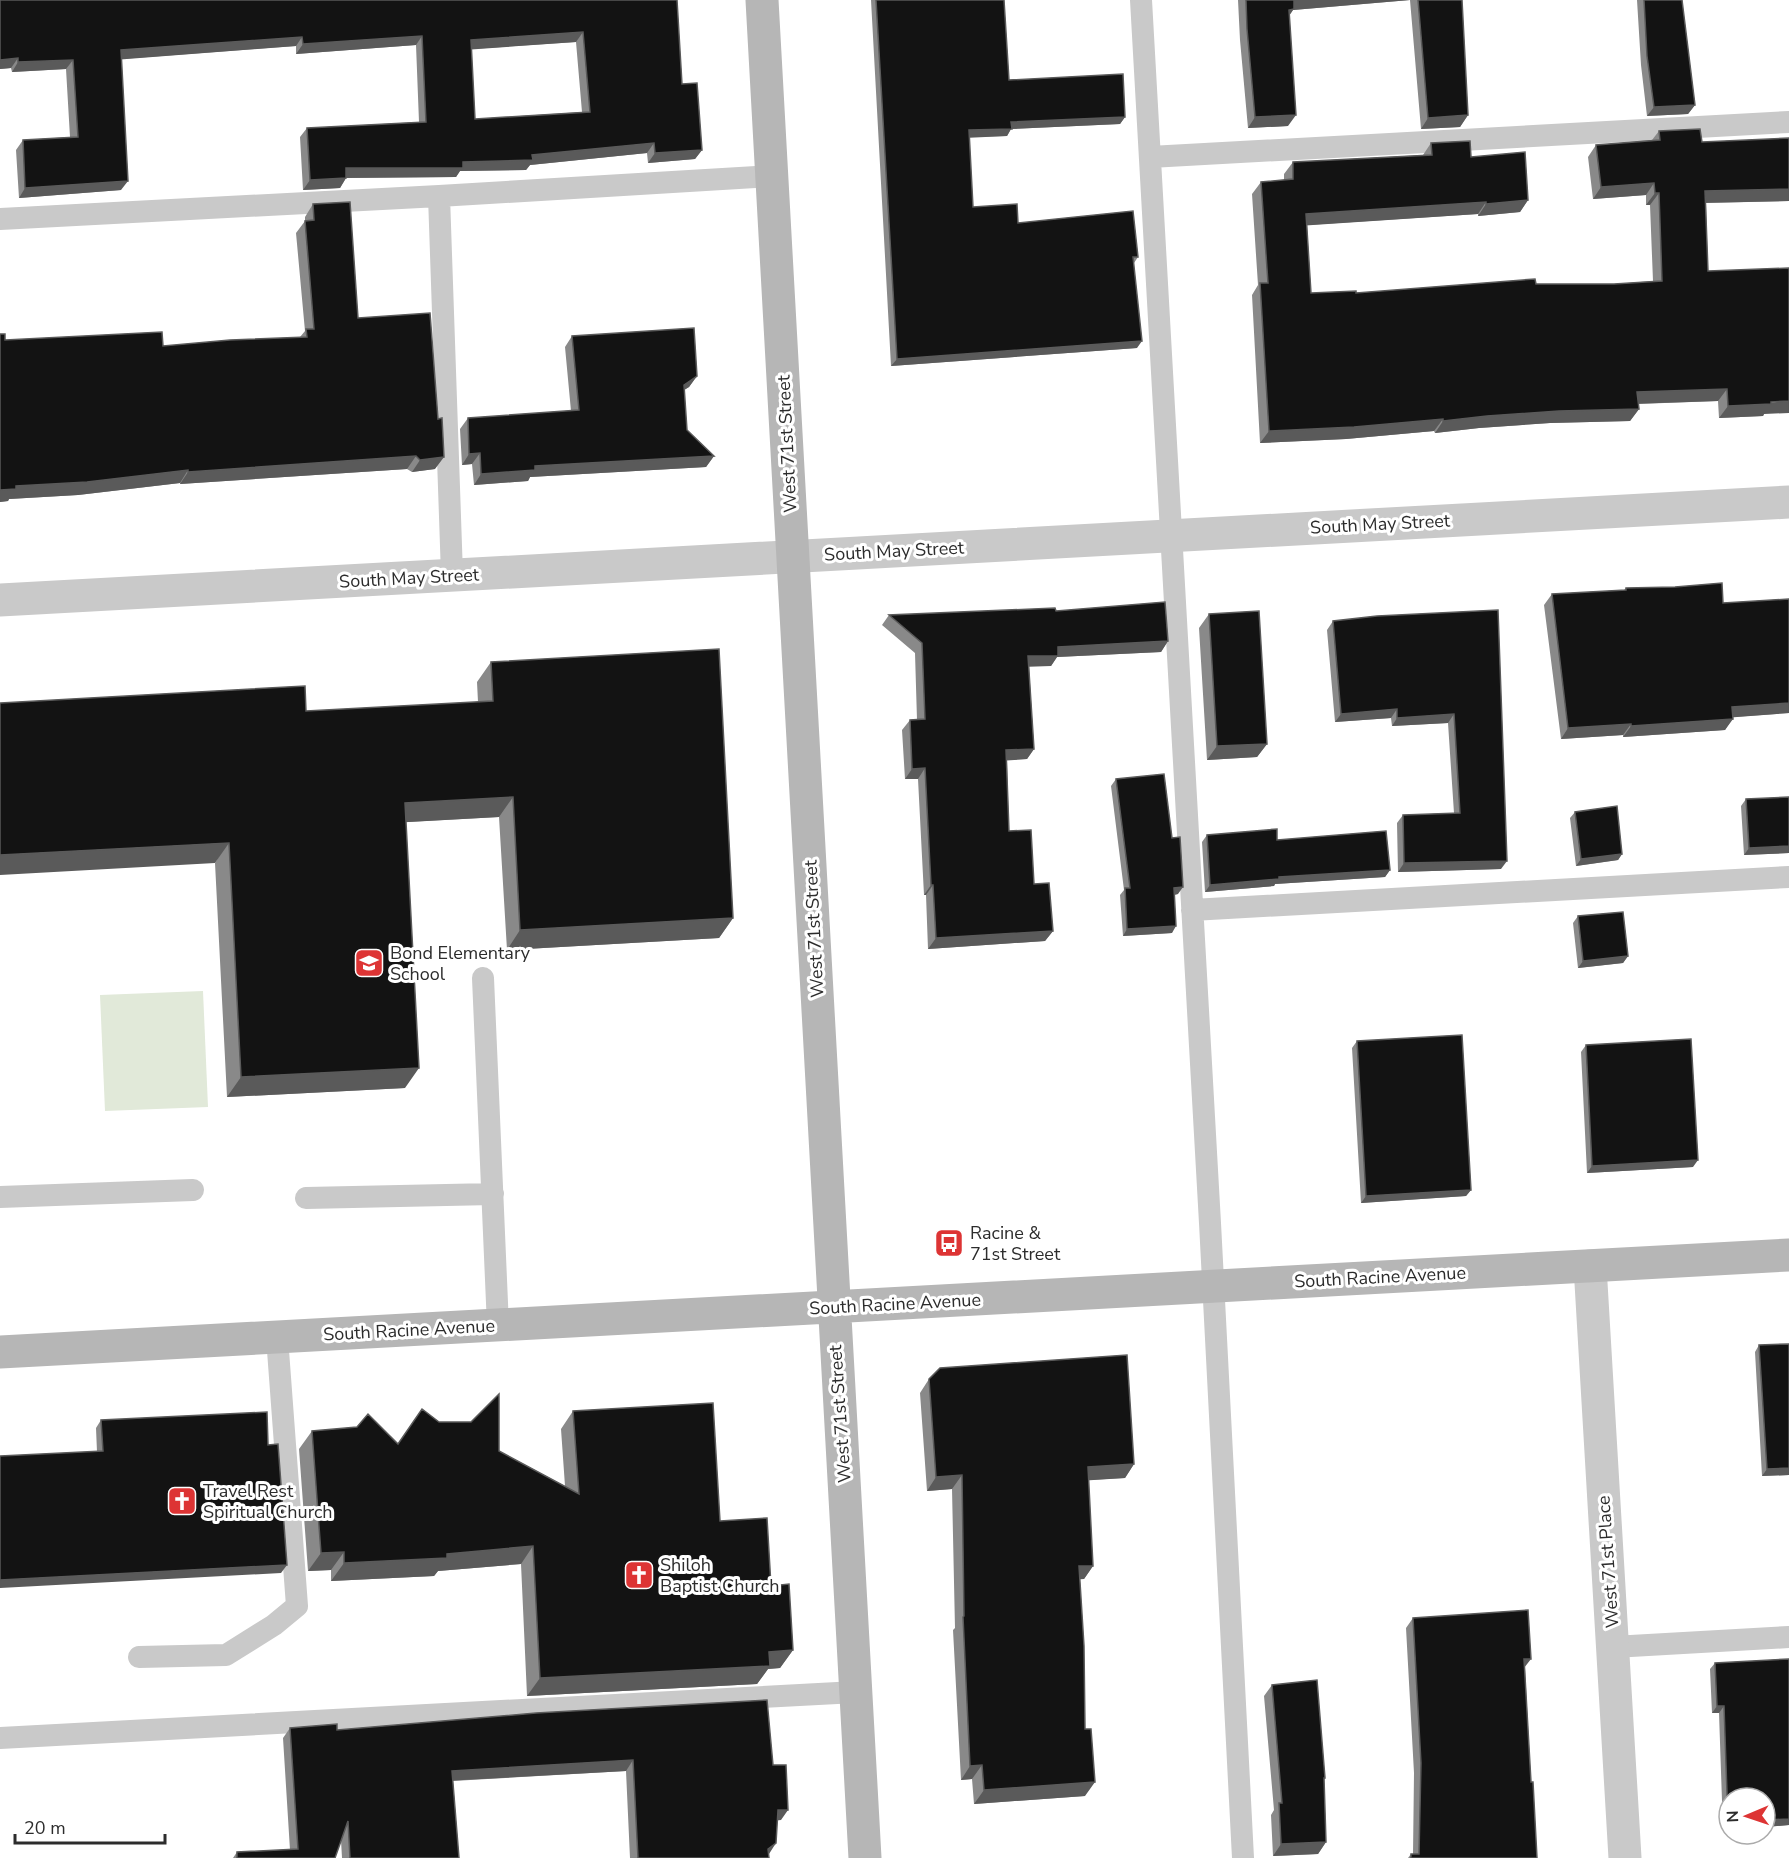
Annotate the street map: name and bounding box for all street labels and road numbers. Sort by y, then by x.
street label: West 71st Street [771,374,803,514]
street label: South May Street [1309,508,1451,540]
street label: South May Street [823,535,965,567]
street label: South May Street [338,562,480,594]
street label: West 71st Street [798,859,830,999]
street label: South Racine Avenue [1293,1261,1467,1293]
street label: South Racine Avenue [808,1288,982,1320]
street label: South Racine Avenue [322,1314,496,1346]
street label: West 71st Street [823,1344,857,1484]
street label: West 71st Place [1591,1495,1625,1629]

